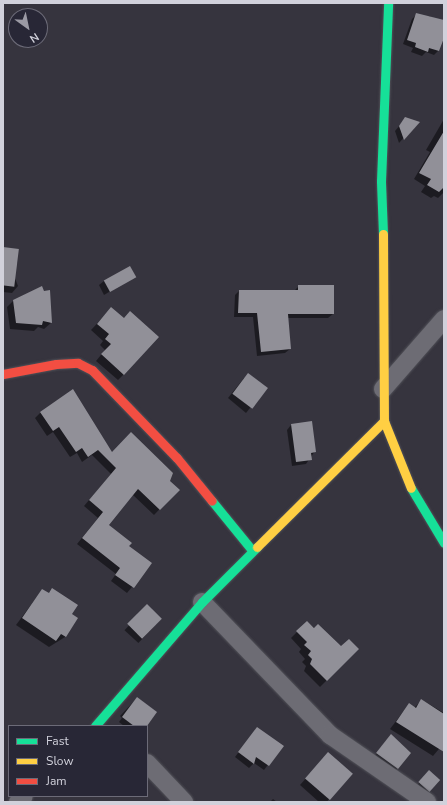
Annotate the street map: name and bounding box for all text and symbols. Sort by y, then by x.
north arrow [8,8,48,48]
text: N [27,29,42,46]
legend [8,725,148,797]
text: Fast [46,733,69,749]
text: Slow [46,753,74,769]
text: Jam [46,773,67,789]

